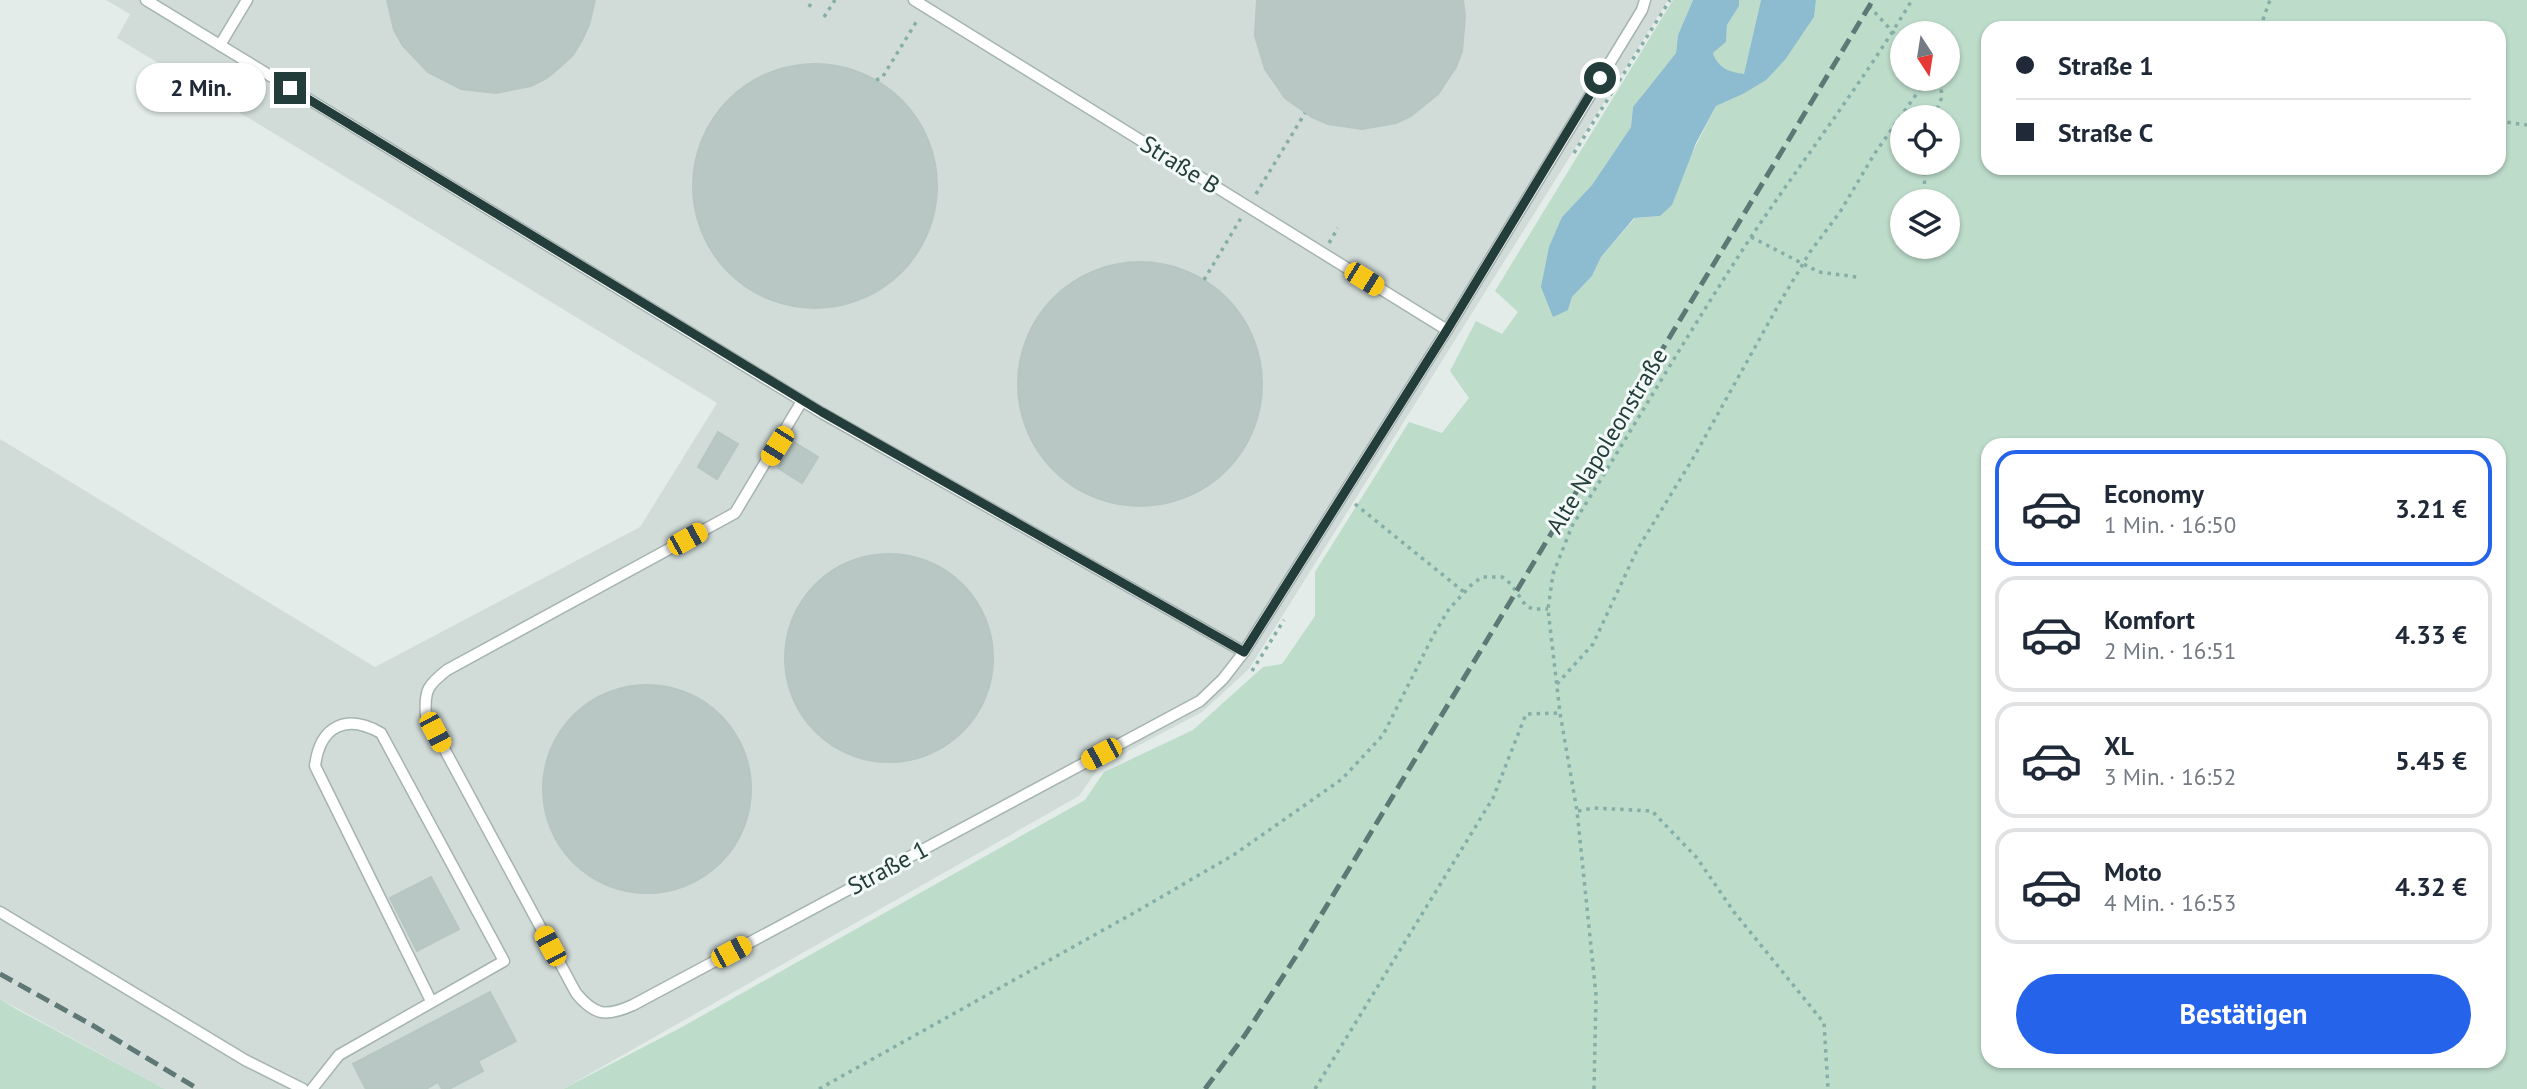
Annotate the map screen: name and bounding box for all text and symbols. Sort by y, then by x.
north arrow [1890,21,1960,91]
map controls [1890,21,1960,259]
text: Straße 1 [2058,49,2154,82]
route start [1584,62,1616,94]
callout: 2 Min. [136,64,266,112]
route end [274,72,306,104]
text: 2 Min. [170,73,232,102]
button: locate [1890,105,1960,175]
text: Straße C [2058,116,2153,149]
street label: Straße B [1135,128,1226,201]
button: layers [1890,189,1960,259]
car [1341,259,1388,299]
street label: Alte Napoleonstraße [1539,342,1674,539]
car [757,423,798,469]
icon: car [2020,477,2083,540]
text: Economy [2104,477,2204,510]
text: 3.21 € [2395,492,2467,525]
text: 1 Min. · 16:50 [2104,510,2236,539]
car [664,520,711,558]
icon: car [2020,603,2083,666]
text: Komfort [2104,603,2195,636]
text: 4.33 € [2395,618,2467,651]
text: 2 Min. · 16:51 [2104,636,2236,665]
car [416,709,455,755]
icon: car [2020,729,2083,792]
text: XL [2104,729,2134,762]
car [1078,735,1125,773]
text: 5.45 € [2395,744,2467,777]
text: 3 Min. · 16:52 [2104,762,2236,791]
street label: Straße 1 [842,833,933,902]
icon: car [2020,855,2083,918]
text: Moto [2104,855,2162,888]
text: 4.32 € [2395,870,2467,903]
text: 4 Min. · 16:53 [2104,888,2236,917]
car [531,923,570,969]
car [708,933,755,971]
button: Bestätigen [2016,974,2471,1054]

